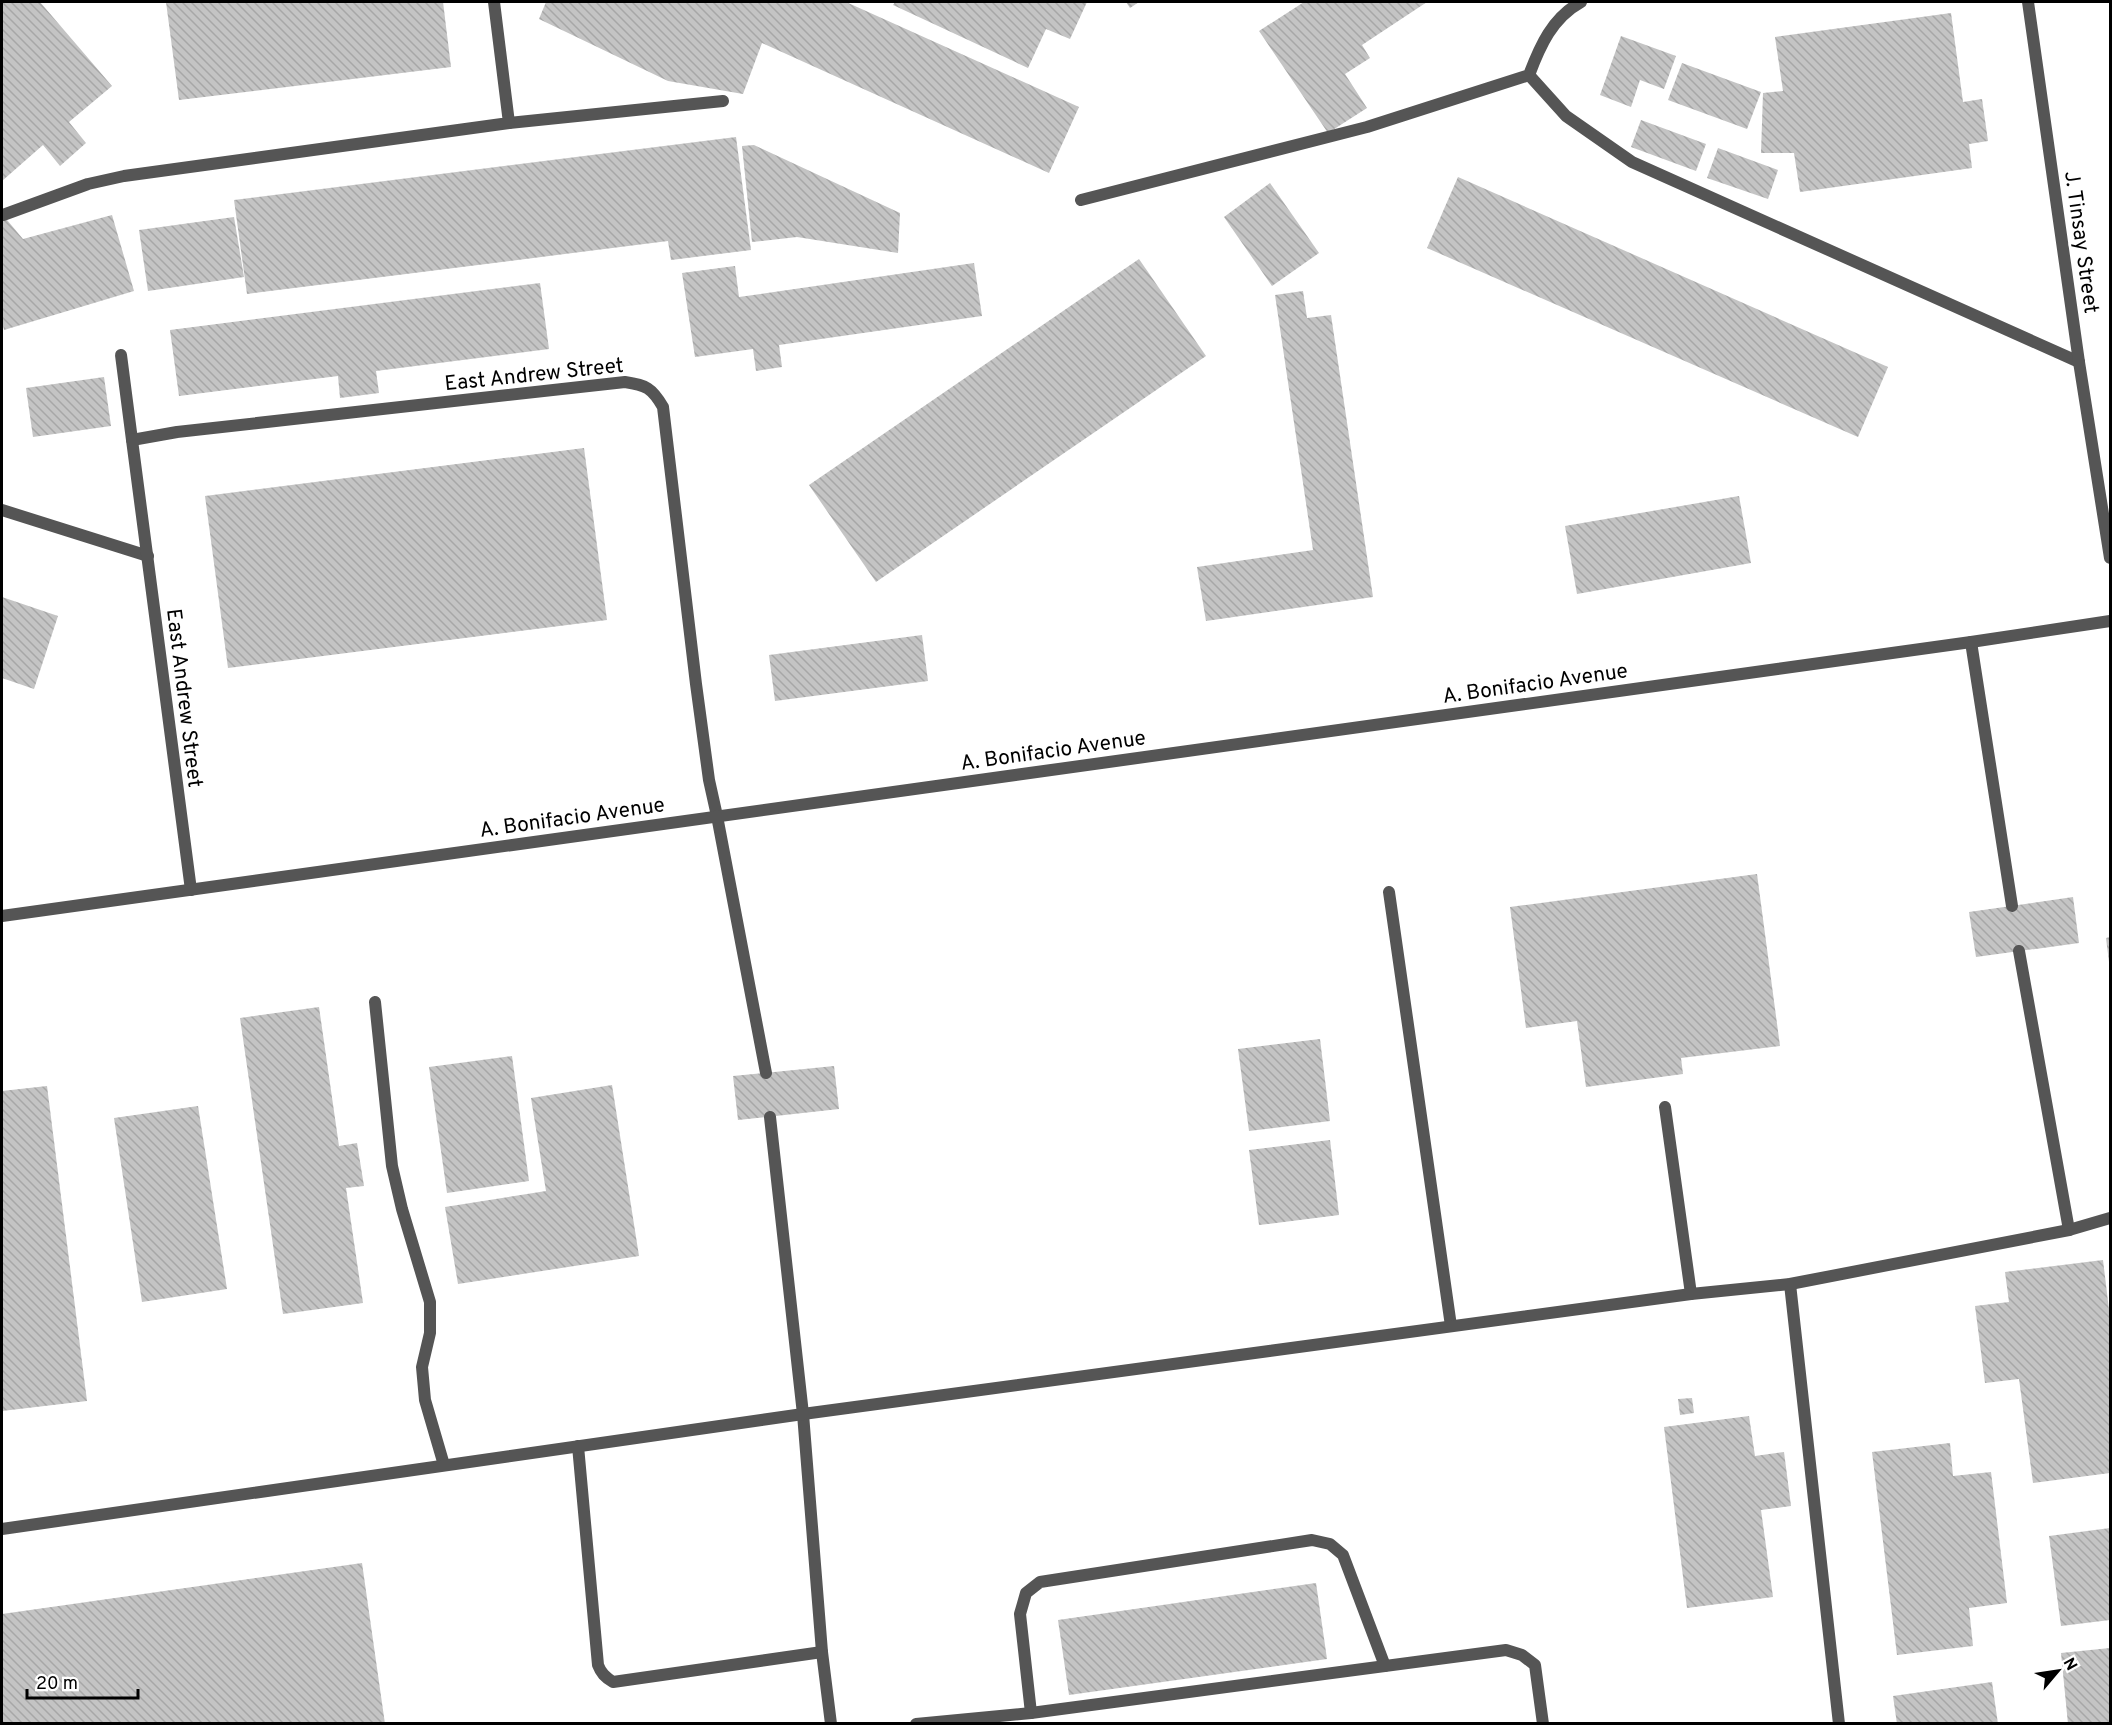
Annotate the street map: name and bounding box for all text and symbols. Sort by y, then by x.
street label: J. Tinsay Street [2057,169,2104,315]
street label: East Andrew Street [443,353,625,398]
street label: East Andrew Street [159,607,208,789]
street label: A. Bonifacio Avenue [1441,658,1630,711]
street label: A. Bonifacio Avenue [959,725,1148,778]
street label: A. Bonifacio Avenue [478,792,667,845]
north arrow [2028,1641,2088,1701]
text: N [2058,1655,2081,1675]
scale bar [27,1662,138,1700]
text: 20 m [36,1673,78,1696]

